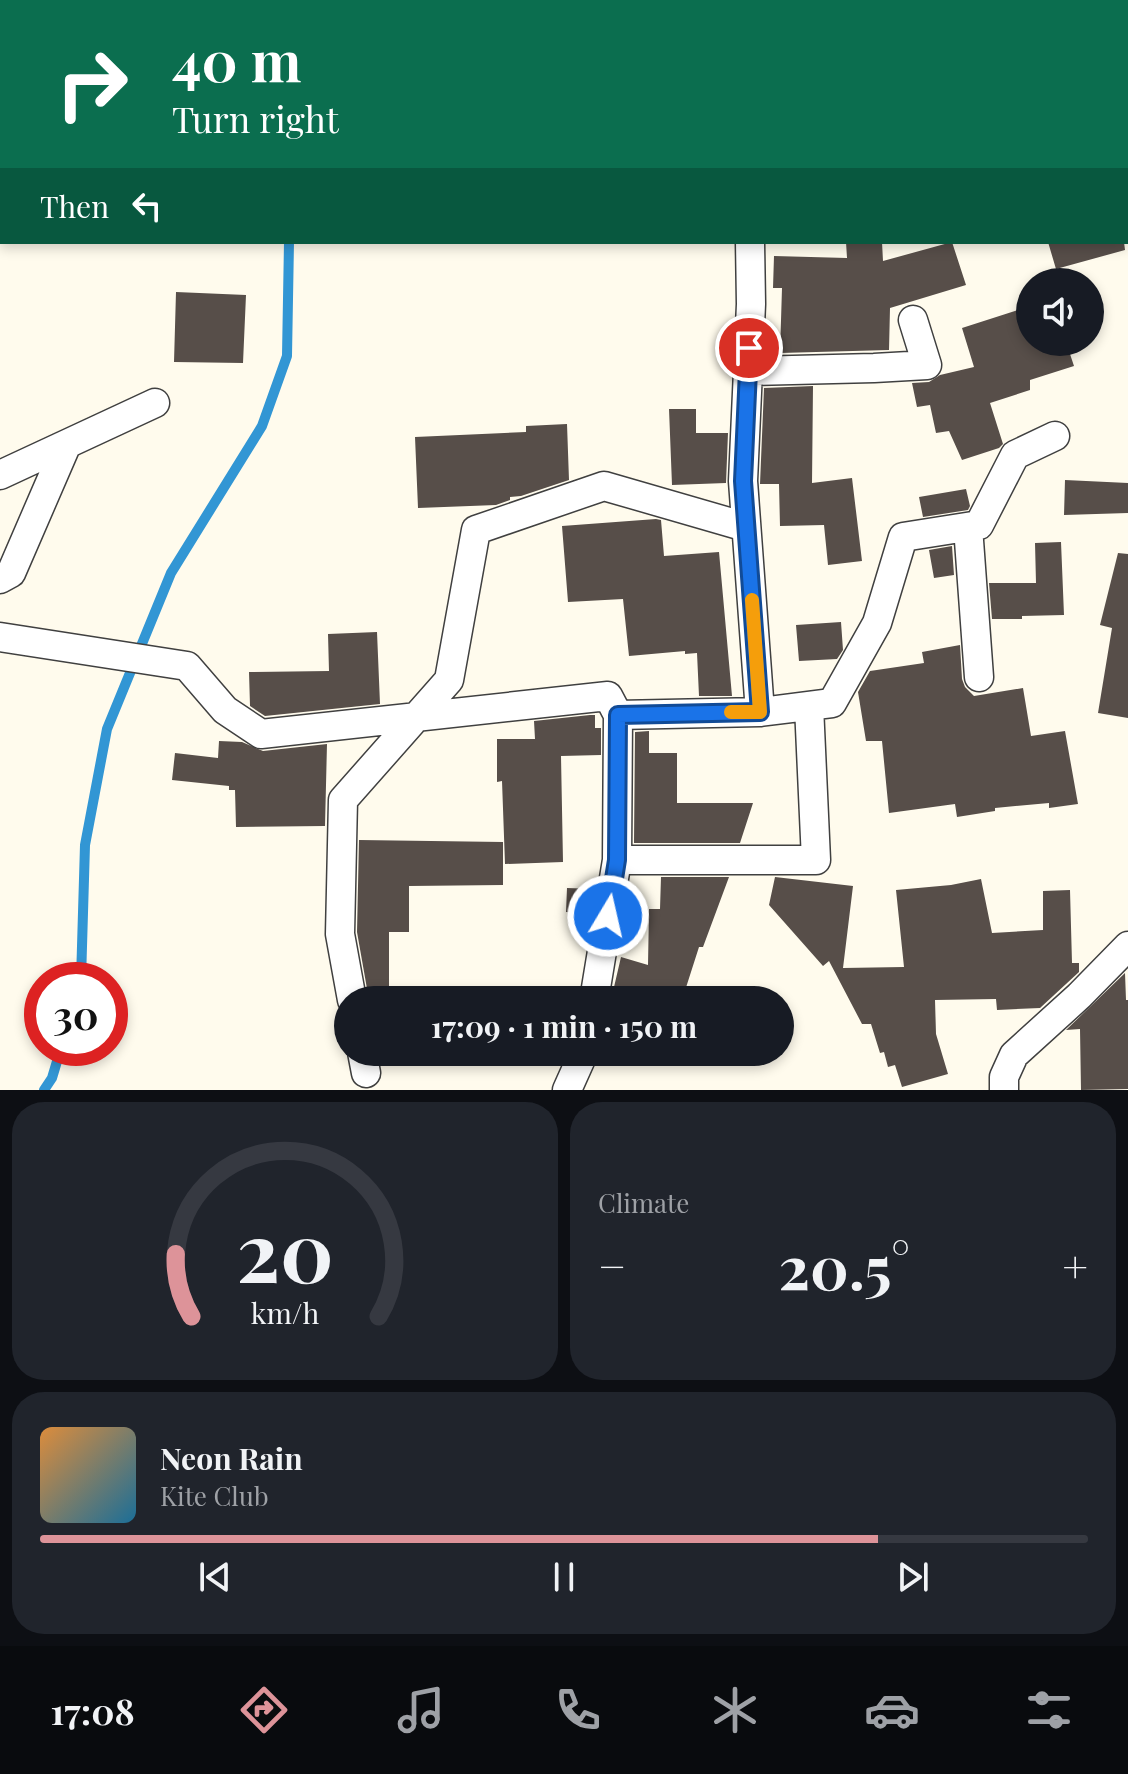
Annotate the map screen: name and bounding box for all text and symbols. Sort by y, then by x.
text: 40 m [172,22,301,97]
icon: right [40,32,144,136]
text: Turn right [172,94,339,142]
icon: left [125,184,169,228]
text: Then [40,186,109,226]
map controls [1016,268,1104,356]
button: sound [1016,268,1104,356]
pin [715,314,783,382]
icon: arrive [727,326,771,370]
position arrow [566,874,650,958]
speed limit sign: 30 [24,962,128,1066]
text: 17:09 · 1 min · 150 m [431,1006,697,1046]
text: Climate [598,1185,689,1220]
text: 20 [236,1193,334,1304]
text: 20.5° [779,1225,910,1305]
text: − [598,1235,626,1294]
text: + [1062,1235,1088,1294]
text: km/h [251,1293,319,1331]
text: Neon Rain [160,1438,303,1478]
text: Kite Club [160,1478,269,1513]
icon: previous [193,1555,237,1599]
icon: pause [542,1555,586,1599]
icon: next [891,1555,935,1599]
icon: directions [236,1682,292,1738]
icon: music [393,1682,449,1738]
icon: phone [550,1682,606,1738]
icon: climate [707,1682,763,1738]
icon: car [864,1682,920,1738]
icon: filters [1021,1682,1077,1738]
text: 17:08 [51,1686,135,1734]

